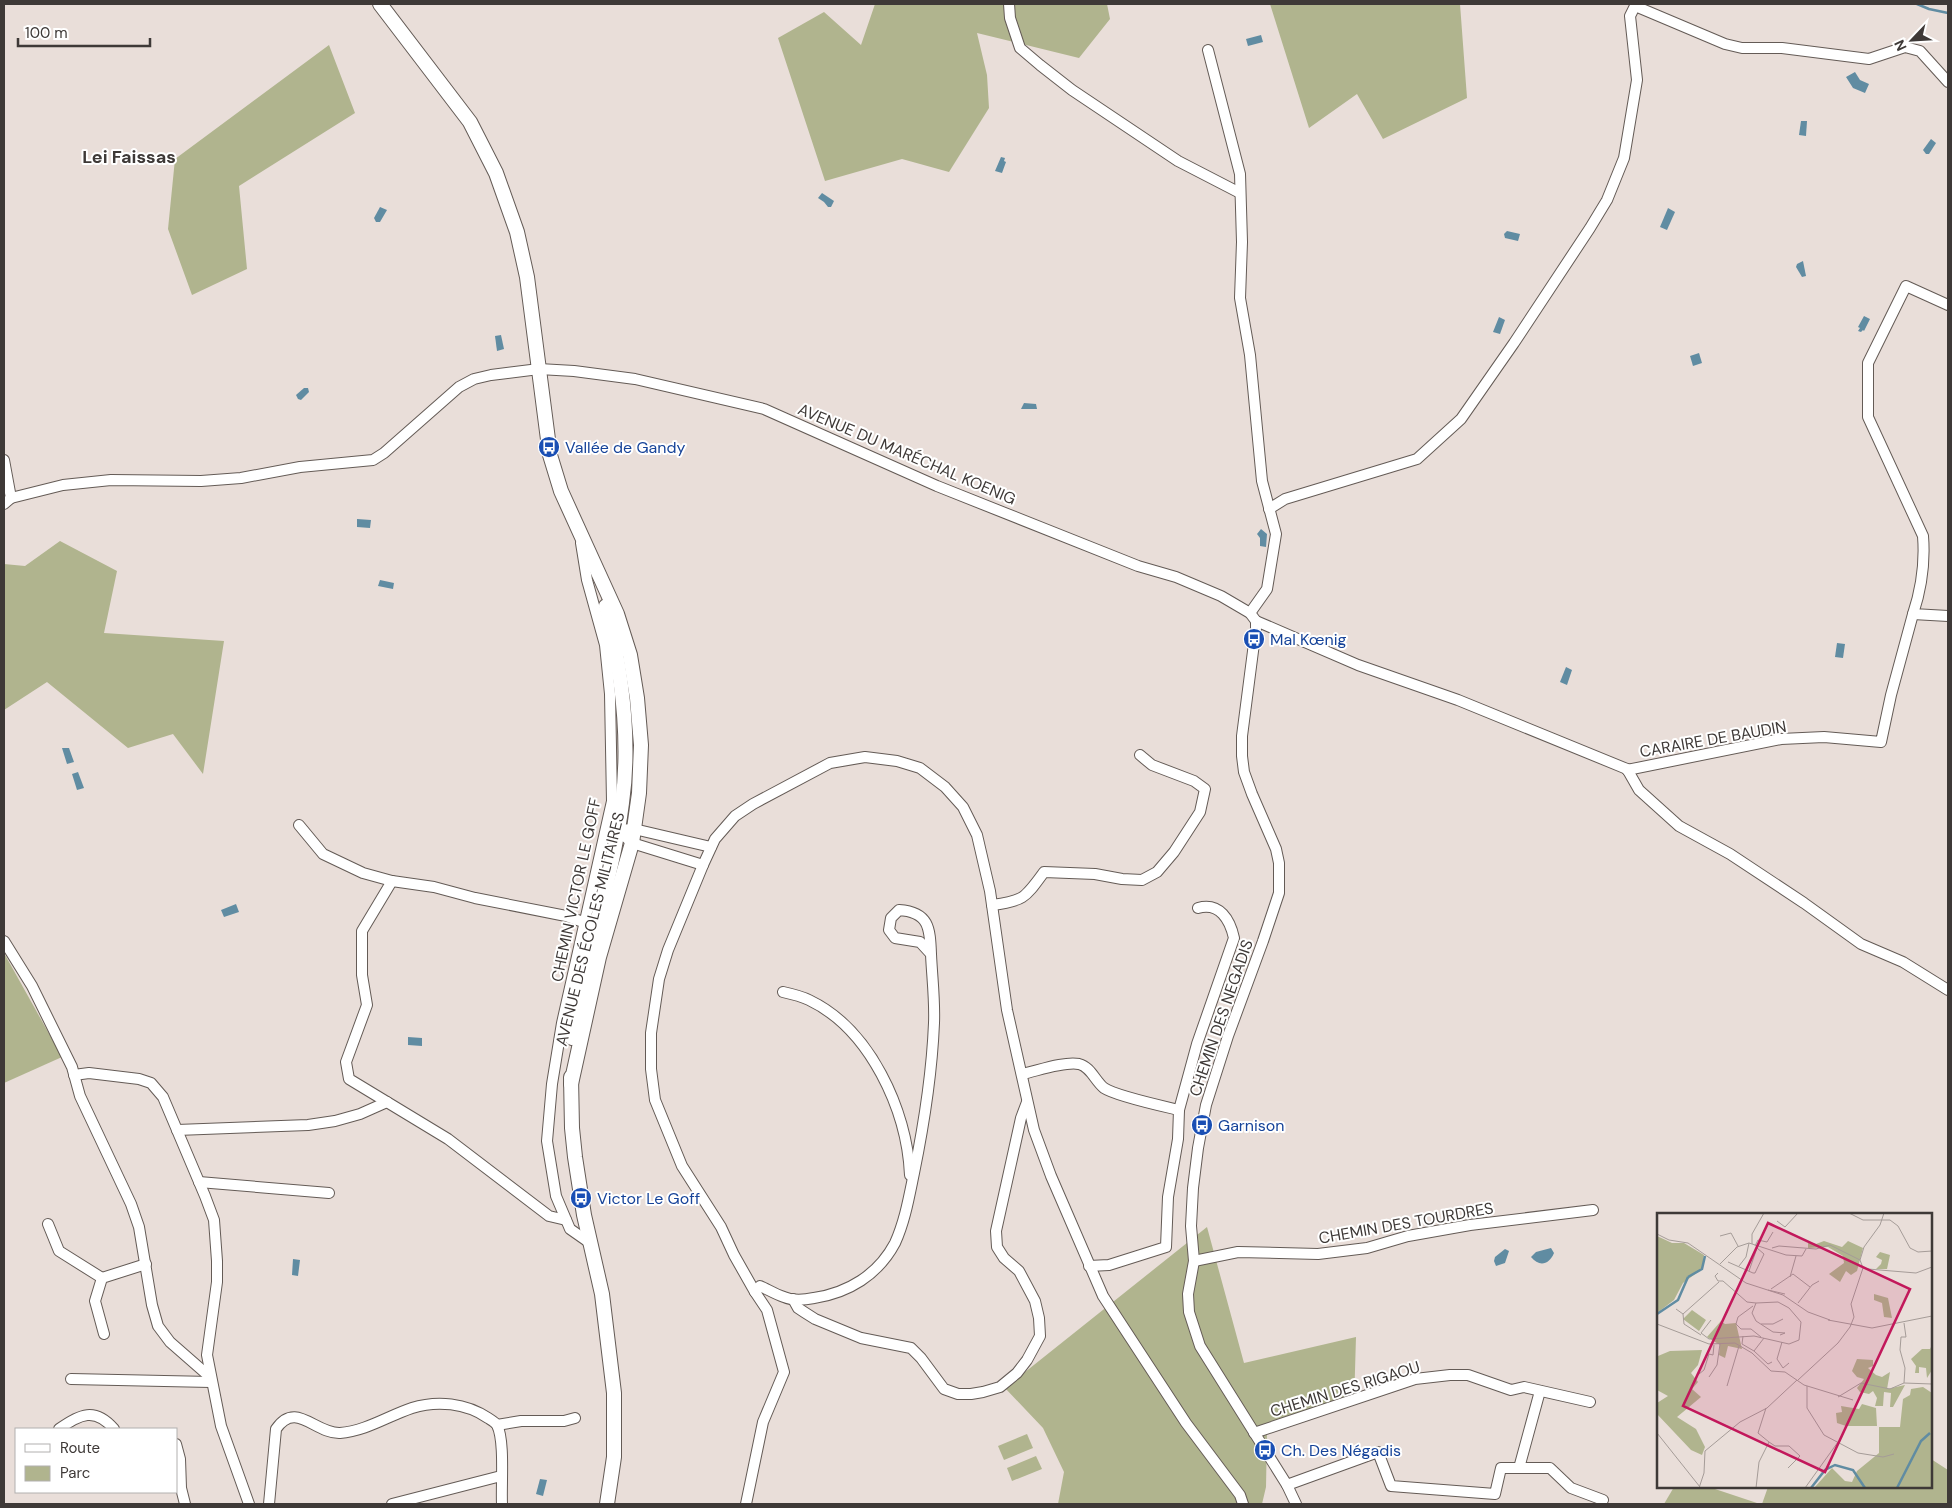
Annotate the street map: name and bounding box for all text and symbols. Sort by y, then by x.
scale bar [18,15,150,47]
north arrow [1887,15,1937,65]
text: 100 m [25,23,68,43]
text: N [1890,37,1911,54]
district label: Lei Faissas [82,145,176,169]
street label: AVENUE DU MARÉCHAL KOENIG [795,398,1019,510]
bus stop icon: Vallée de Gandy [537,435,561,459]
place label: Vallée de Gandy [565,437,686,458]
bus stop icon: Mal Kœnig [1242,627,1266,651]
place label: Mal Kœnig [1270,629,1346,650]
street label: CARAIRE DE BAUDIN [1638,716,1788,762]
street label: CHEMIN VICTOR LE GOFF [546,796,606,984]
street label: AVENUE DES ÉCOLES MILITAIRES [551,810,629,1048]
street label: CHEMIN DES NEGADIS [1184,937,1258,1099]
bus stop icon: Garnison [1190,1113,1214,1137]
place label: Garnison [1218,1115,1284,1136]
bus stop icon: Victor Le Goff [569,1186,593,1210]
place label: Victor Le Goff [597,1188,700,1209]
street label: CHEMIN DES TOURDRES [1317,1197,1495,1249]
inset map [1657,1213,1932,1488]
street label: CHEMIN DES RIGAOU [1267,1356,1423,1422]
legend [15,1428,178,1493]
text: Route [60,1438,100,1458]
bus stop icon: Ch. Des Négadis [1253,1438,1277,1462]
place label: Ch. Des Négadis [1281,1440,1401,1461]
text: Parc [60,1463,90,1483]

